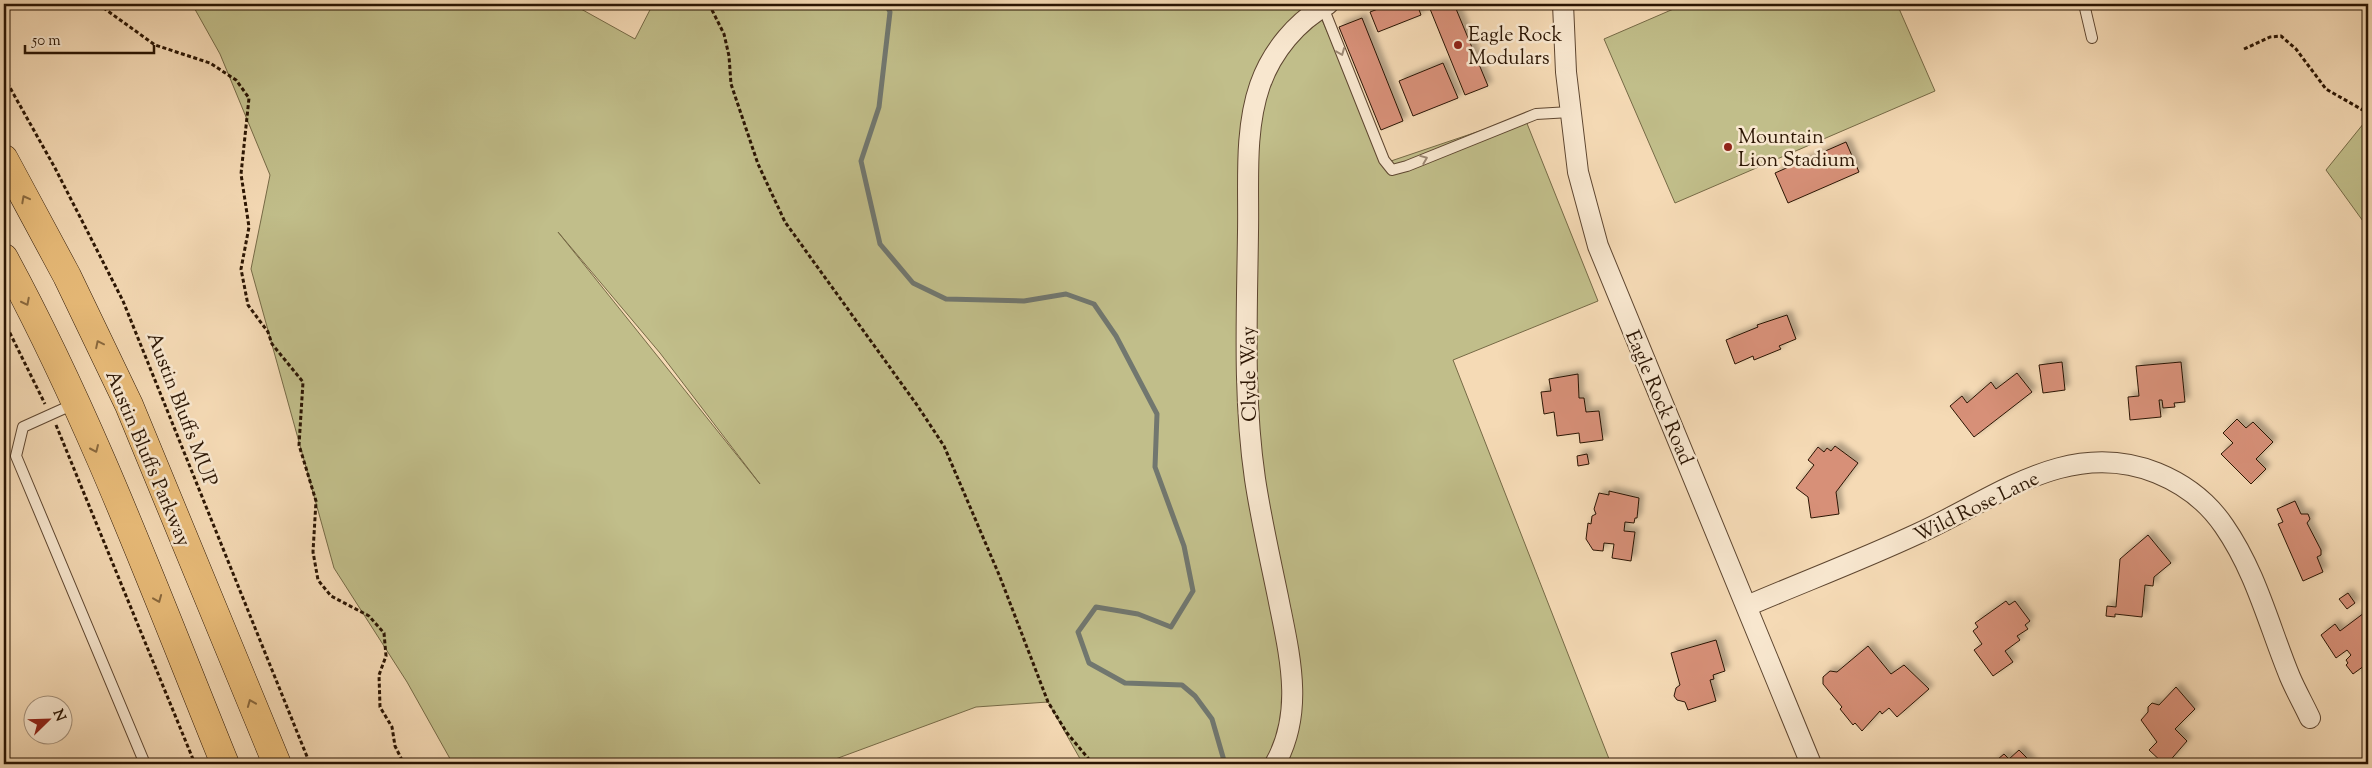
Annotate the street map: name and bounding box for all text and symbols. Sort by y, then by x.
scale bar [25,22,154,54]
place label: Eagle Rock Modulars [1468,22,1562,74]
text: 50 m [31,31,61,52]
marker: Eagle Rock Modulars [1452,39,1464,51]
one-way arrow [1335,47,1345,56]
place label: Mountain Lion Stadium [1738,124,1856,176]
marker: Mountain Lion Stadium [1722,141,1734,153]
one-way arrow [1419,155,1428,166]
one-way arrow [21,196,31,205]
one-way arrow [20,296,30,305]
street label: Clyde Way [1235,326,1266,422]
street label: Eagle Rock Road [1616,326,1699,470]
street label: Austin Bluffs MUP [138,329,223,491]
one-way arrow [95,340,106,349]
street label: Austin Bluffs Parkway [96,366,197,552]
one-way arrow [89,444,100,453]
street label: Wild Rose Lane [1910,465,2045,551]
one-way arrow [151,594,162,603]
north arrow [22,696,72,746]
one-way arrow [247,699,258,708]
text: N [47,707,70,725]

